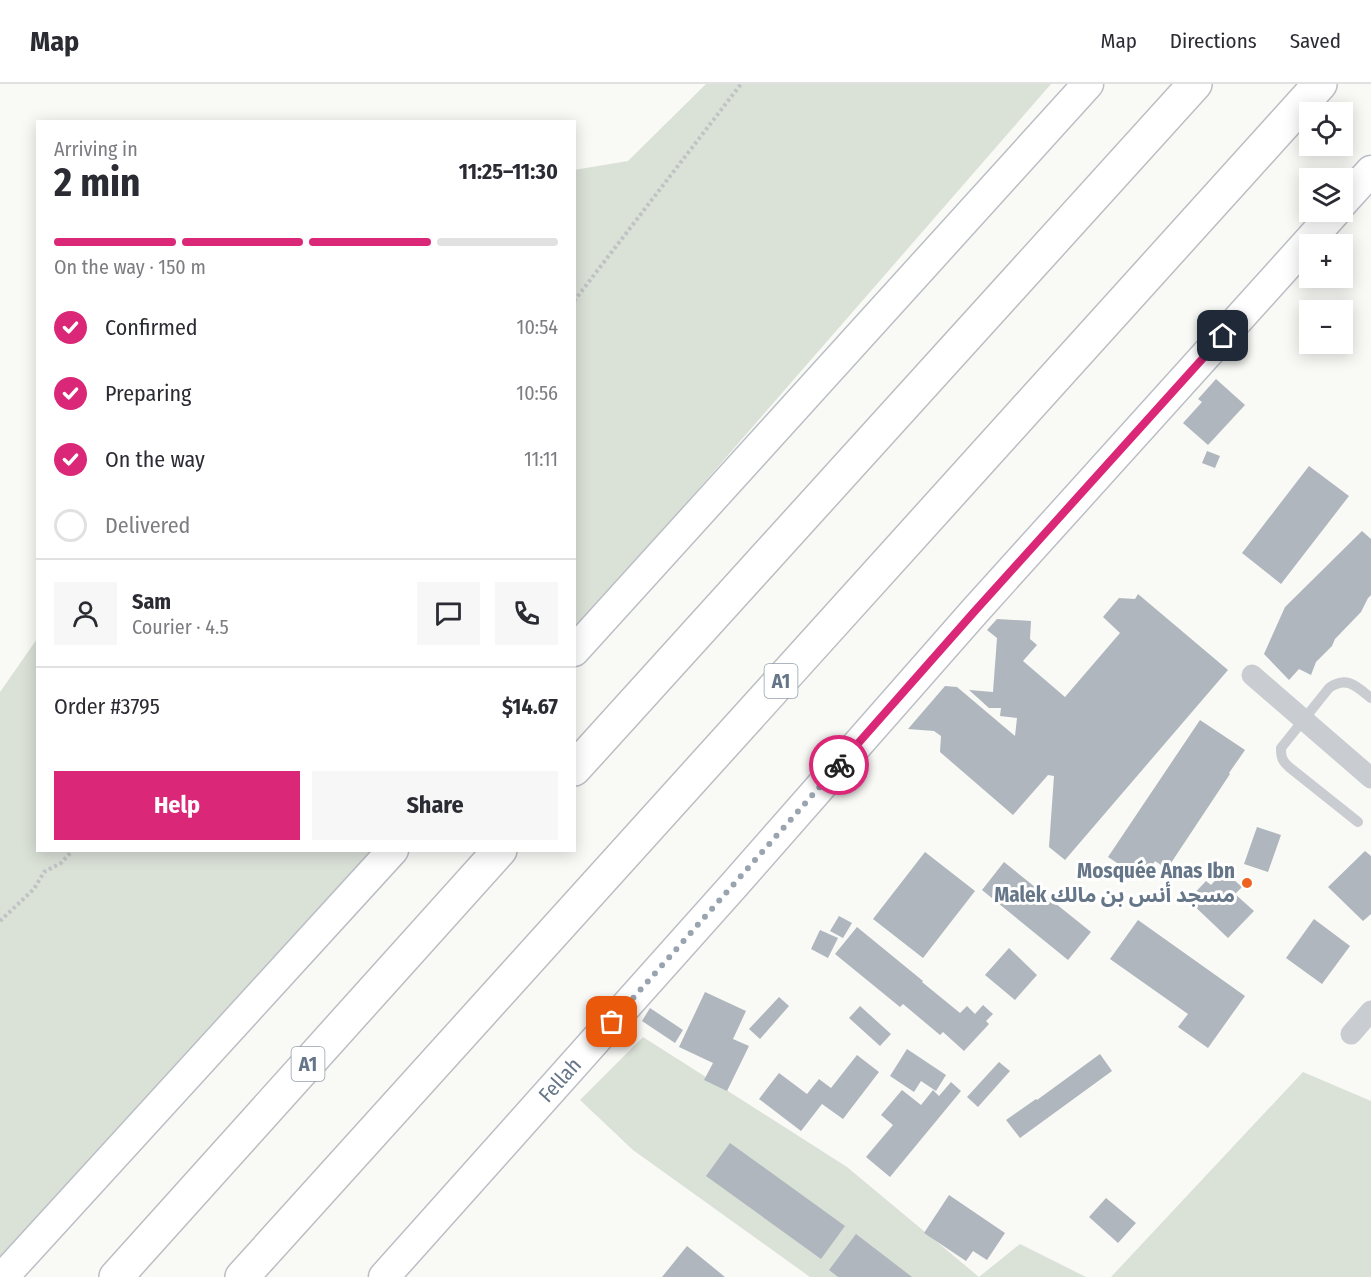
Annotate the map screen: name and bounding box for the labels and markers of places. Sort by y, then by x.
pin [1197,310,1248,361]
place label: Mosquée Anas Ibn Malek مسجد أنس بن مالك [994,858,1235,908]
marker: Mosquée Anas Ibn Malek مسجد أنس بن مالك [1240,876,1254,890]
pin [586,996,637,1047]

